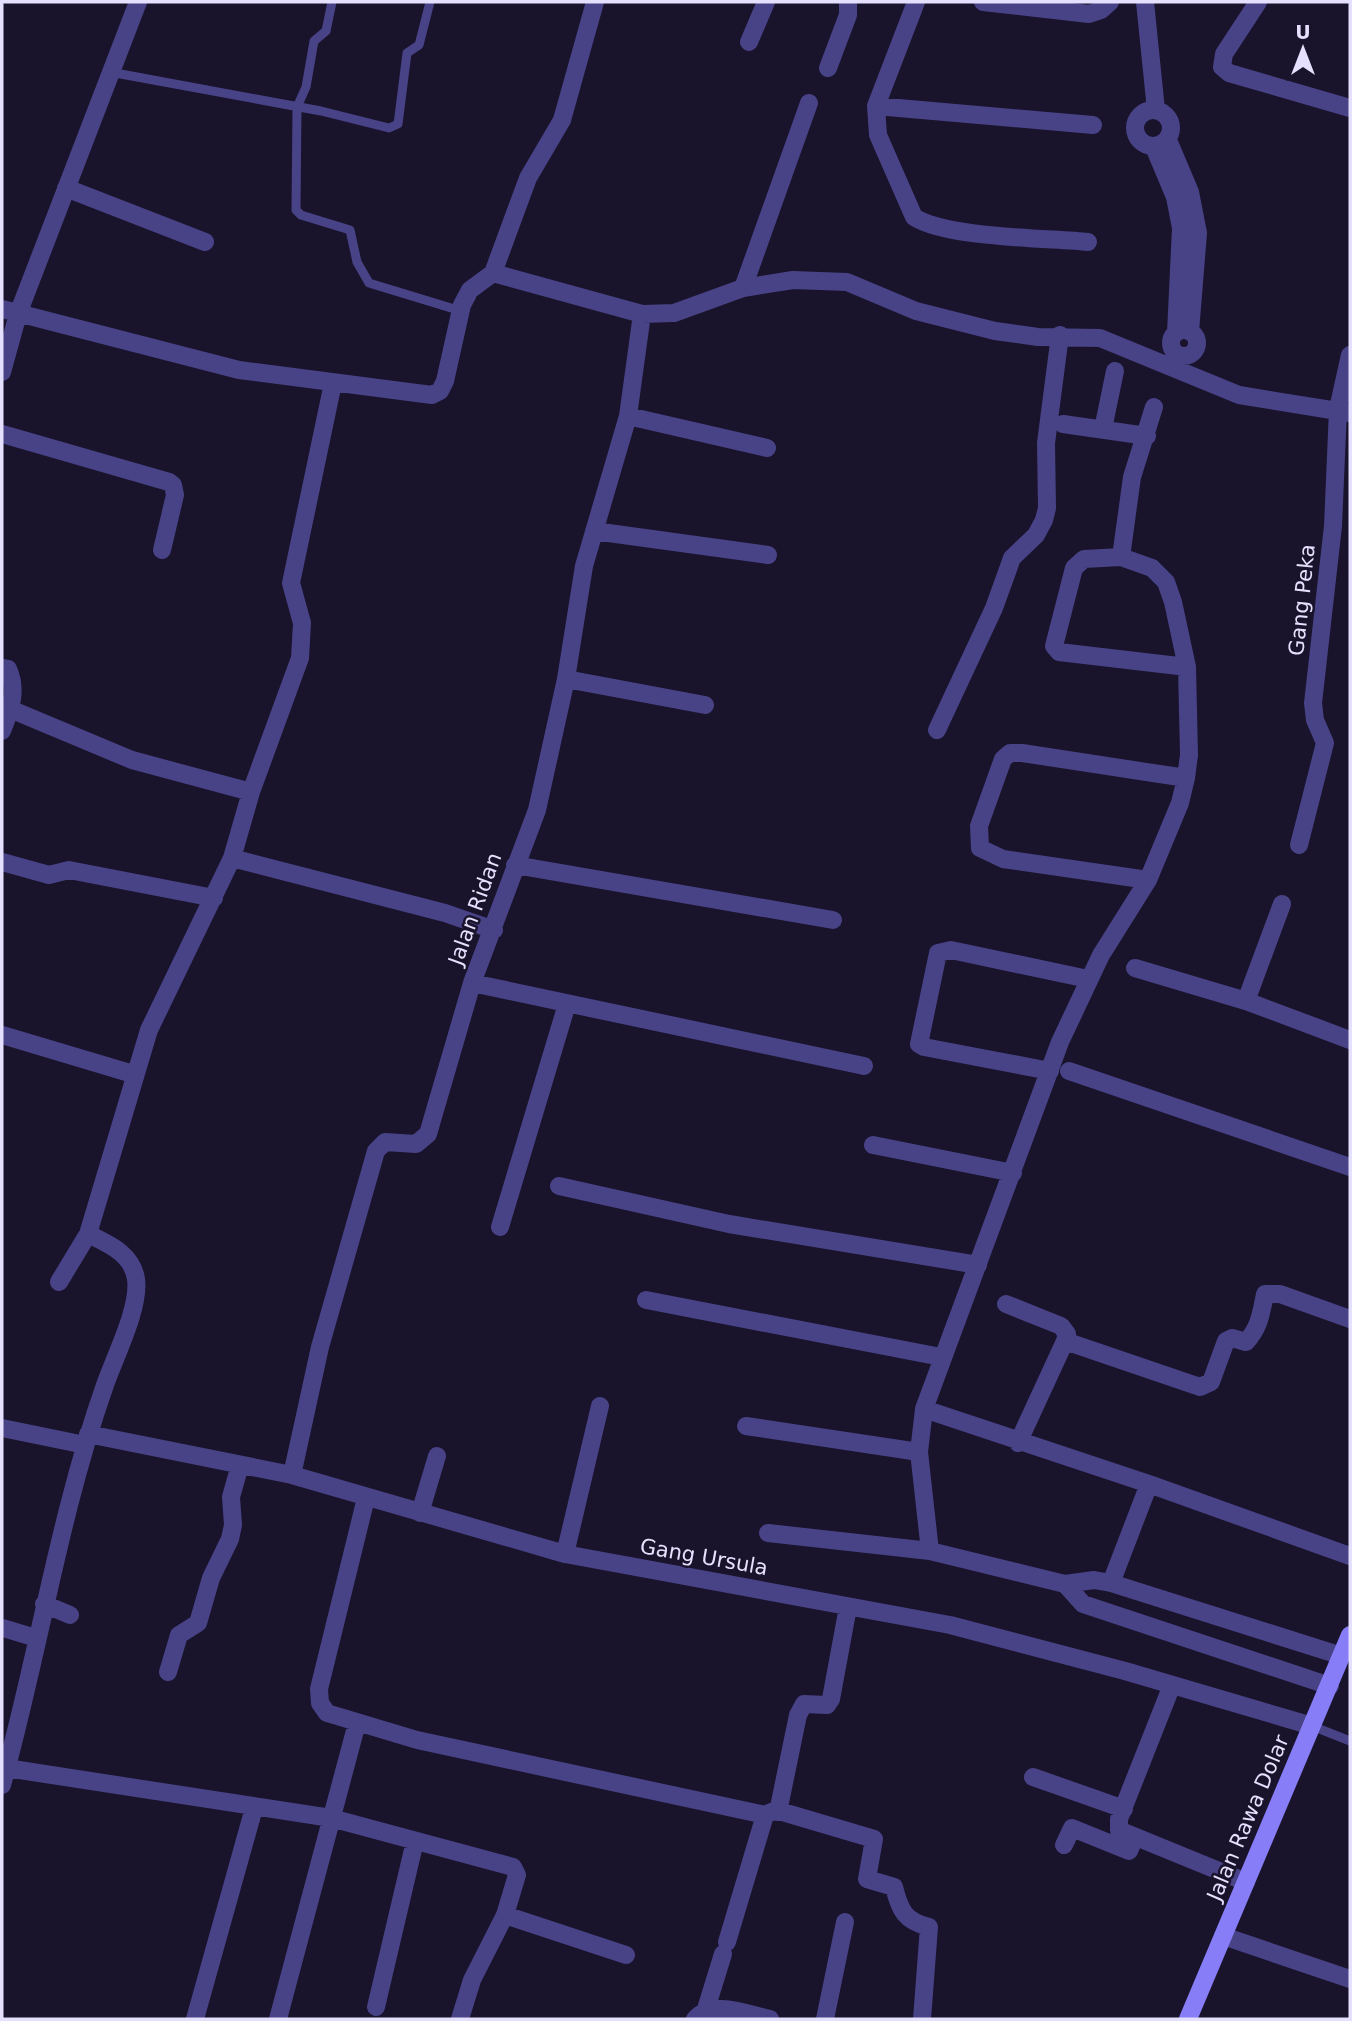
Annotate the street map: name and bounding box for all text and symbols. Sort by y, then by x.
north arrow [1268,14,1338,84]
text: U [1295,21,1311,43]
street label: Gang Peka [1284,543,1320,657]
street label: Jalan Ridan [443,850,506,970]
street label: Gang Ursula [638,1534,770,1580]
street label: Jalan Rawa Dolar [1201,1731,1294,1906]

